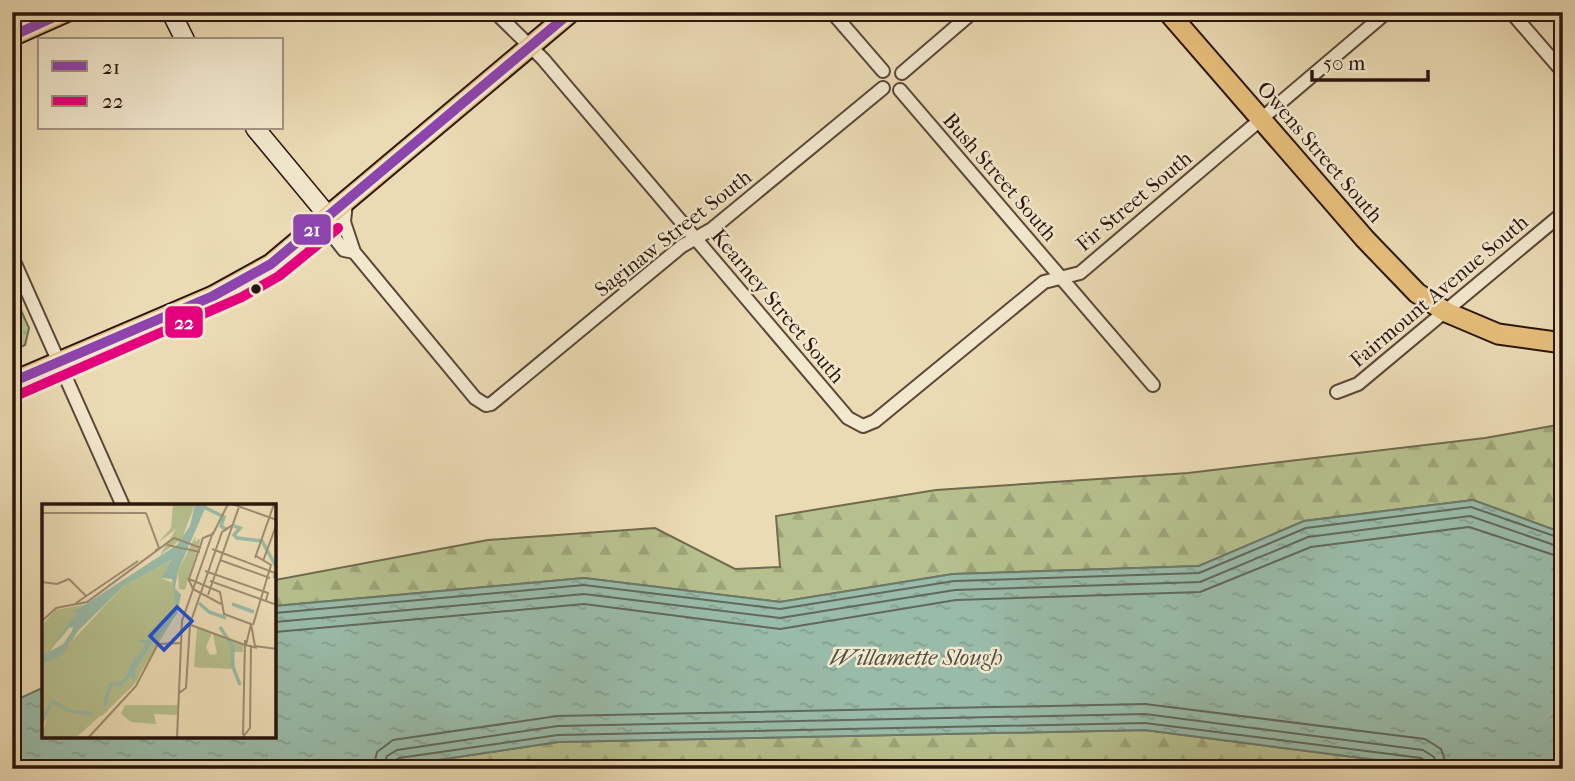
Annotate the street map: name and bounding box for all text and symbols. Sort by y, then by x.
legend [38,38,284,130]
scale bar [1312,38,1428,82]
text: 50 m [1323,51,1366,75]
text: 21 [102,55,120,79]
street label: Owens Street South [1252,77,1388,228]
text: 22 [102,89,124,113]
street label: Bush Street South [938,108,1062,246]
street label: Fir Street South [1071,146,1197,256]
street label: Saginaw Street South [590,164,756,302]
street label: Fairmount Avenue South [1345,210,1533,372]
line badge: 21 [292,213,332,246]
text: 21 [304,219,320,241]
street label: Kearney Street South [706,224,850,388]
unlabelled marker [249,282,263,296]
line badge: 22 [164,305,204,339]
text: 22 [174,312,194,334]
inset map [42,504,276,739]
water label: Willamette Slough [829,644,1003,671]

